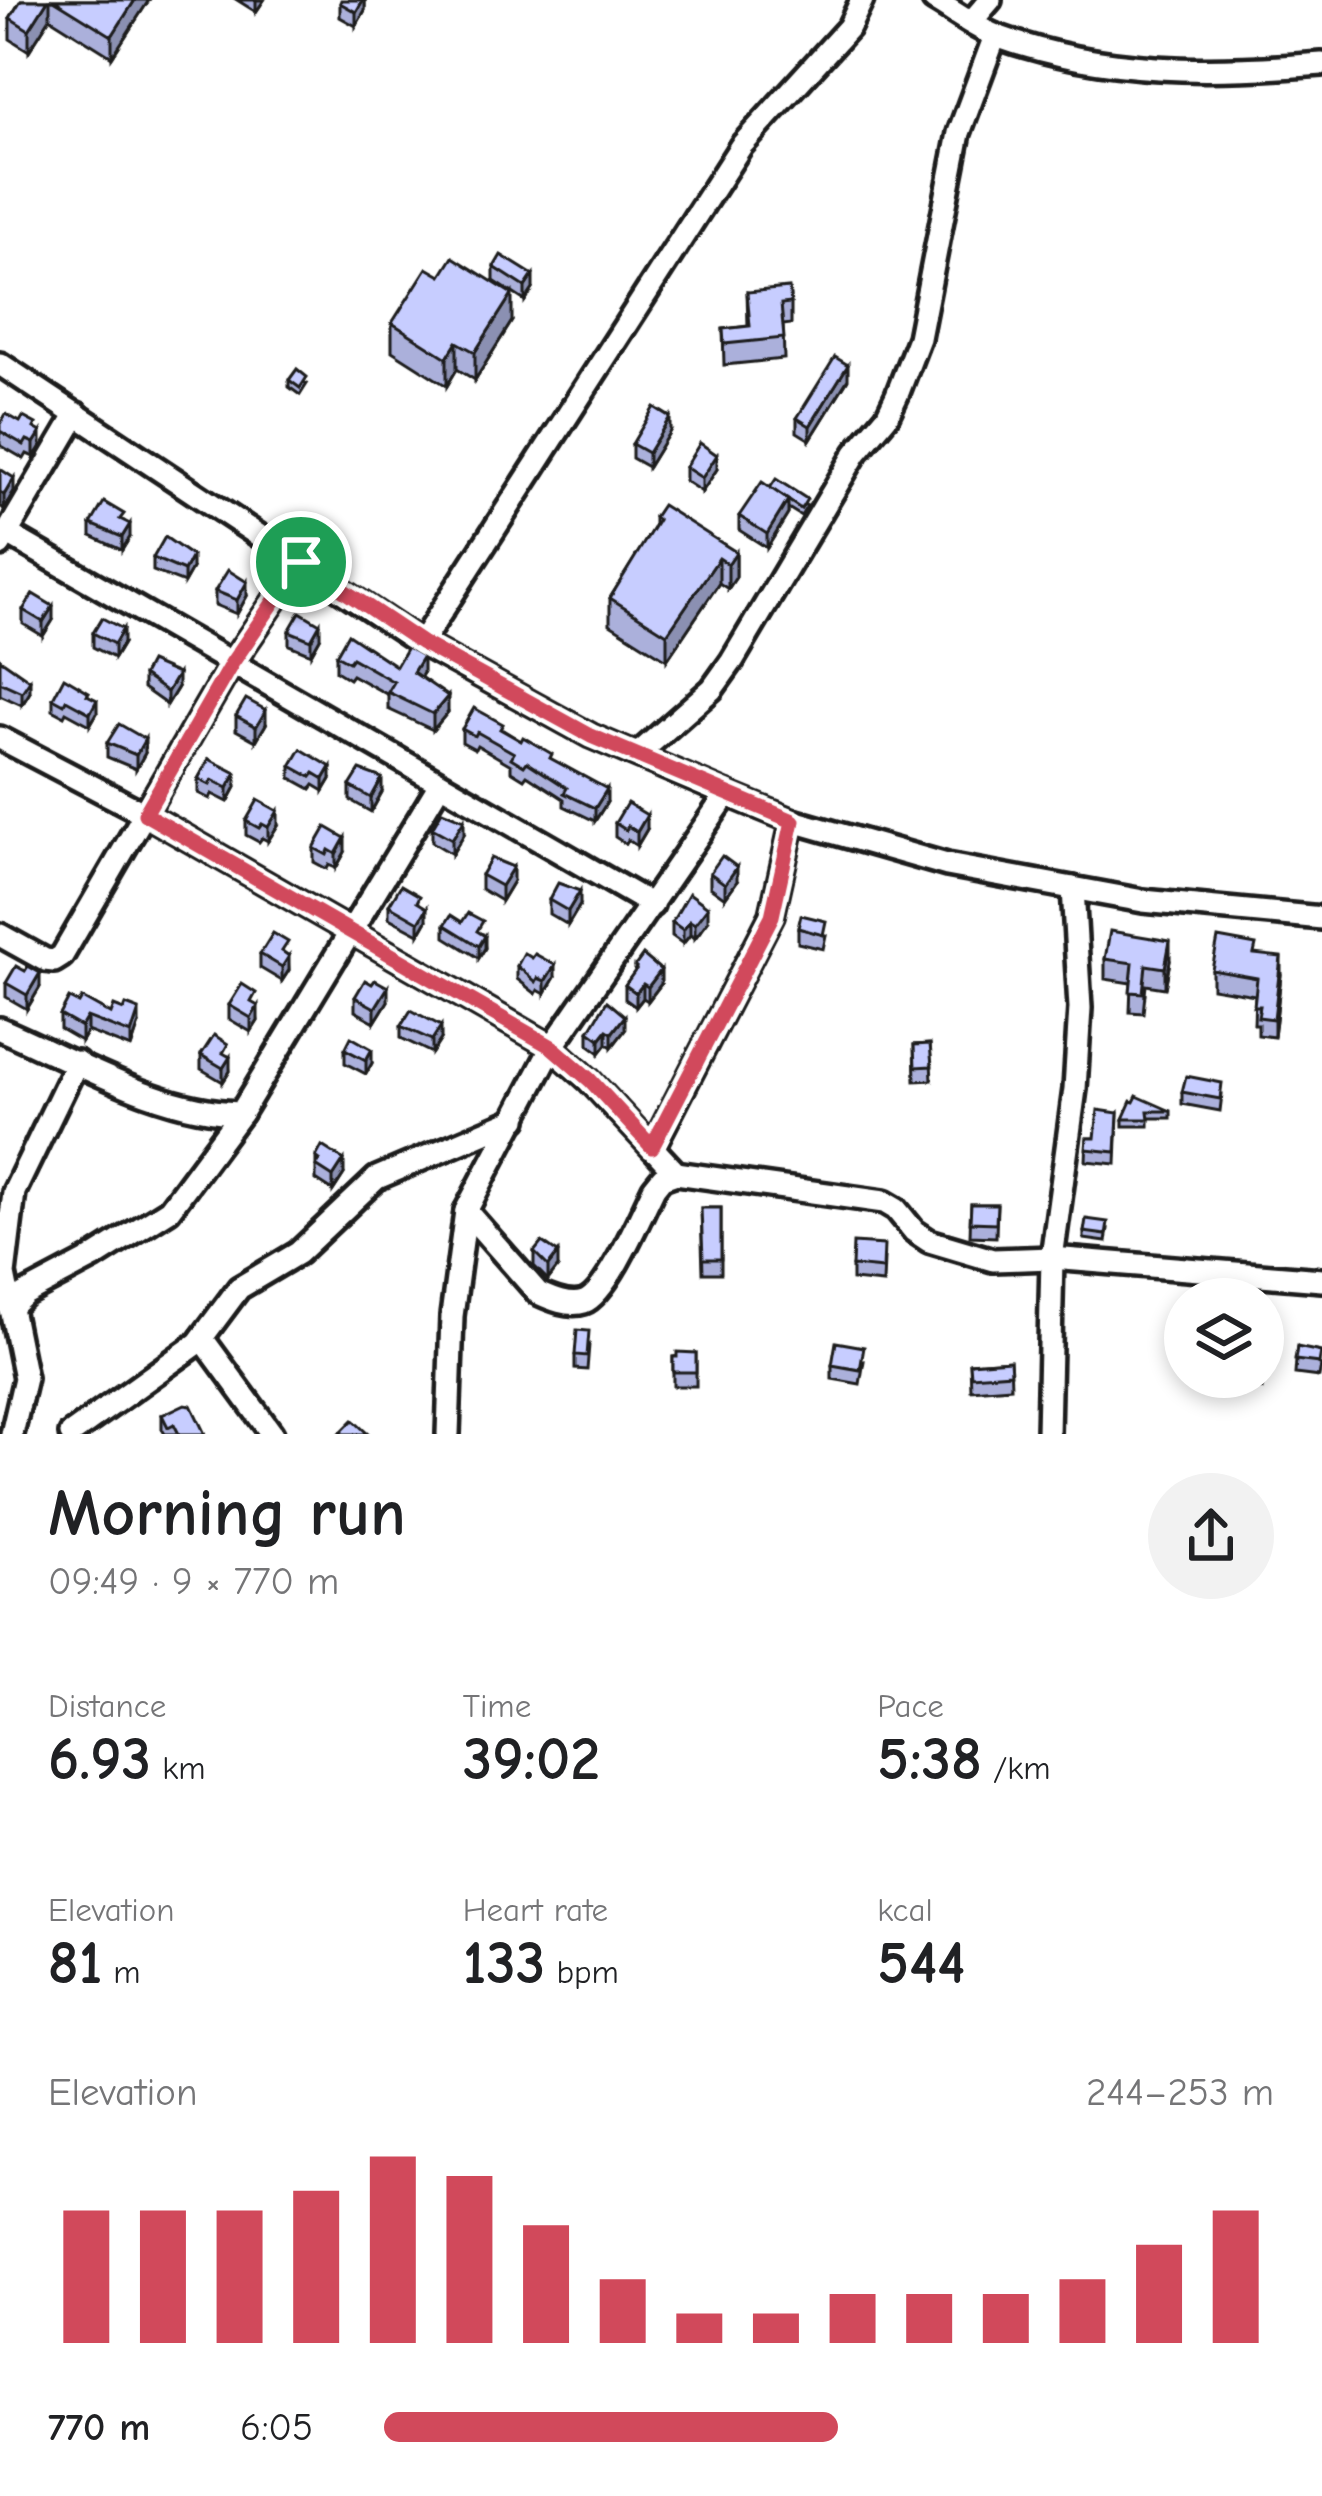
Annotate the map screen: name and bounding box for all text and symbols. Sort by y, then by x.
pin [250,511,352,613]
icon: arrive [268,529,334,595]
map controls [1164,1278,1284,1398]
button: layers [1164,1278,1284,1398]
button: share [1148,1473,1274,1599]
text: Morning run [48,1476,406,1552]
text: 09:49 · 9 × 770 m [48,1559,339,1604]
text: Distance [48,1687,166,1725]
text: Time [463,1687,531,1725]
text: Pace [877,1687,944,1725]
text: 6.93 [48,1725,151,1794]
text: 39:02 [463,1725,600,1794]
text: 5:38 [877,1725,982,1794]
text: km [151,1749,206,1787]
text: /km [982,1749,1051,1787]
text: Elevation [48,1891,174,1929]
text: Heart rate [463,1891,608,1929]
text: kcal [877,1891,933,1929]
text: 81 [48,1929,102,1998]
text: 133 [463,1929,545,1998]
text: 544 [877,1929,965,1998]
text: m [102,1953,141,1991]
text: bpm [545,1953,619,1991]
text: Elevation [48,2070,197,2115]
text: 244–253 m [1086,2070,1274,2115]
text: 770 m [48,2405,150,2450]
text: 6:05 [240,2405,313,2450]

